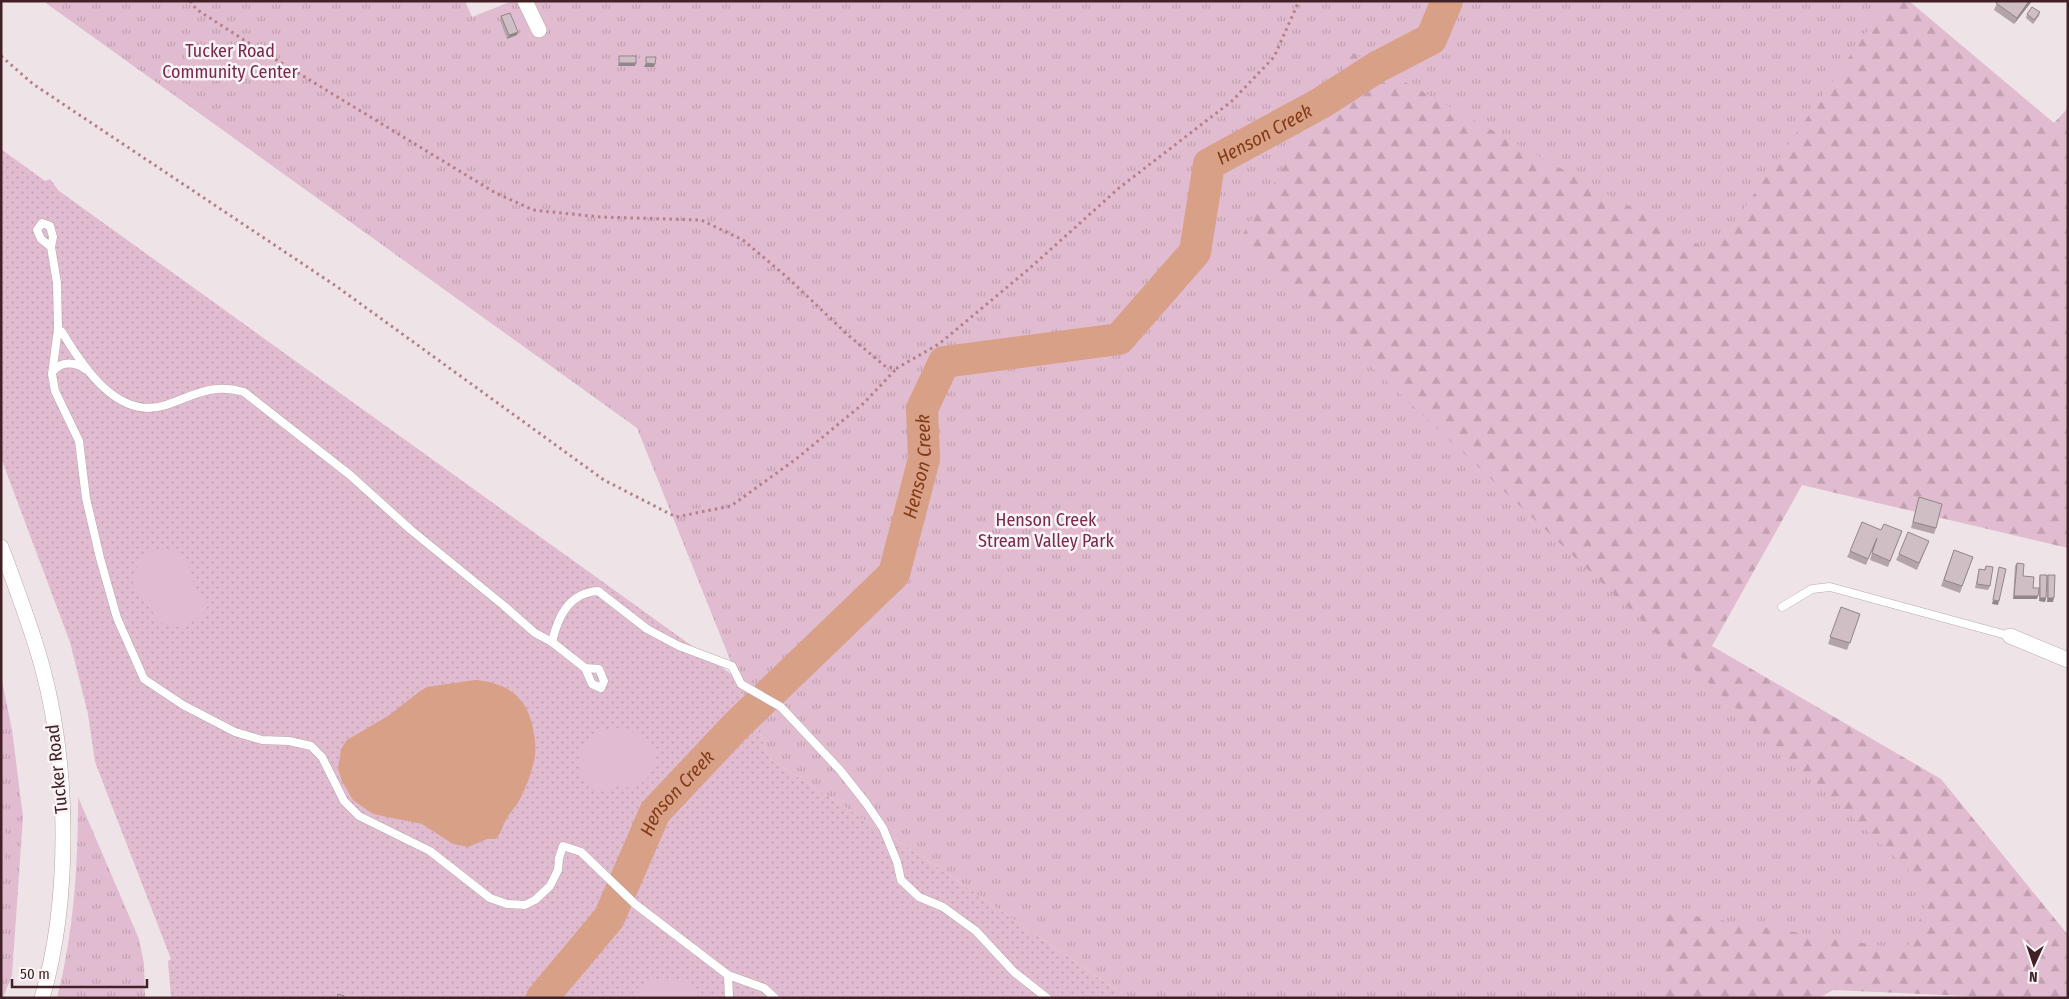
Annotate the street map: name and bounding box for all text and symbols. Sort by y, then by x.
park label: Tucker Road Community Center [162,40,298,83]
water label: Henson Creek [1213,99,1316,170]
water label: Henson Creek [898,414,936,521]
park label: Henson Creek Stream Valley Park [978,509,1114,552]
street label: Tucker Road [41,723,73,815]
water label: Henson Creek [635,746,719,839]
north arrow [2009,939,2059,989]
scale bar [12,956,148,988]
text: 50 m [20,965,50,983]
text: N [2029,968,2038,985]

